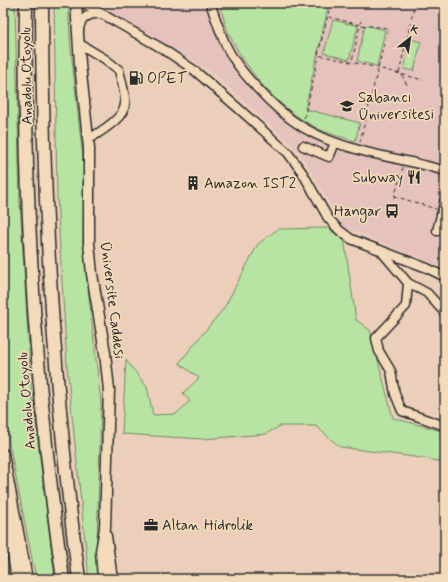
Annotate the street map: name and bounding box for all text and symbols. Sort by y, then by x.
north arrow [390,18,430,58]
text: K [408,22,422,38]
street label: Anadolu Otoyolu [16,27,38,125]
place label: OPET [147,69,188,89]
fuel station icon: OPET [128,70,144,86]
place label: Sabancı Üniversitesi [358,88,434,125]
school or university icon: Sabancı Üniversitesi [339,98,355,114]
place label: Subway [352,168,403,188]
restaurant icon: Subway [406,169,422,185]
place label: Amazon IST2 [204,174,296,194]
building icon: Amazon IST2 [185,175,201,191]
place label: Hangar [334,202,381,223]
bus stop icon: Hangar [384,203,400,219]
street label: Üniversite Caddesi [95,240,129,360]
street label: Anadolu Otoyolu [13,351,41,451]
place label: Altan Hidrolik [162,516,253,536]
office icon: Altan Hidrolik [143,517,159,533]

